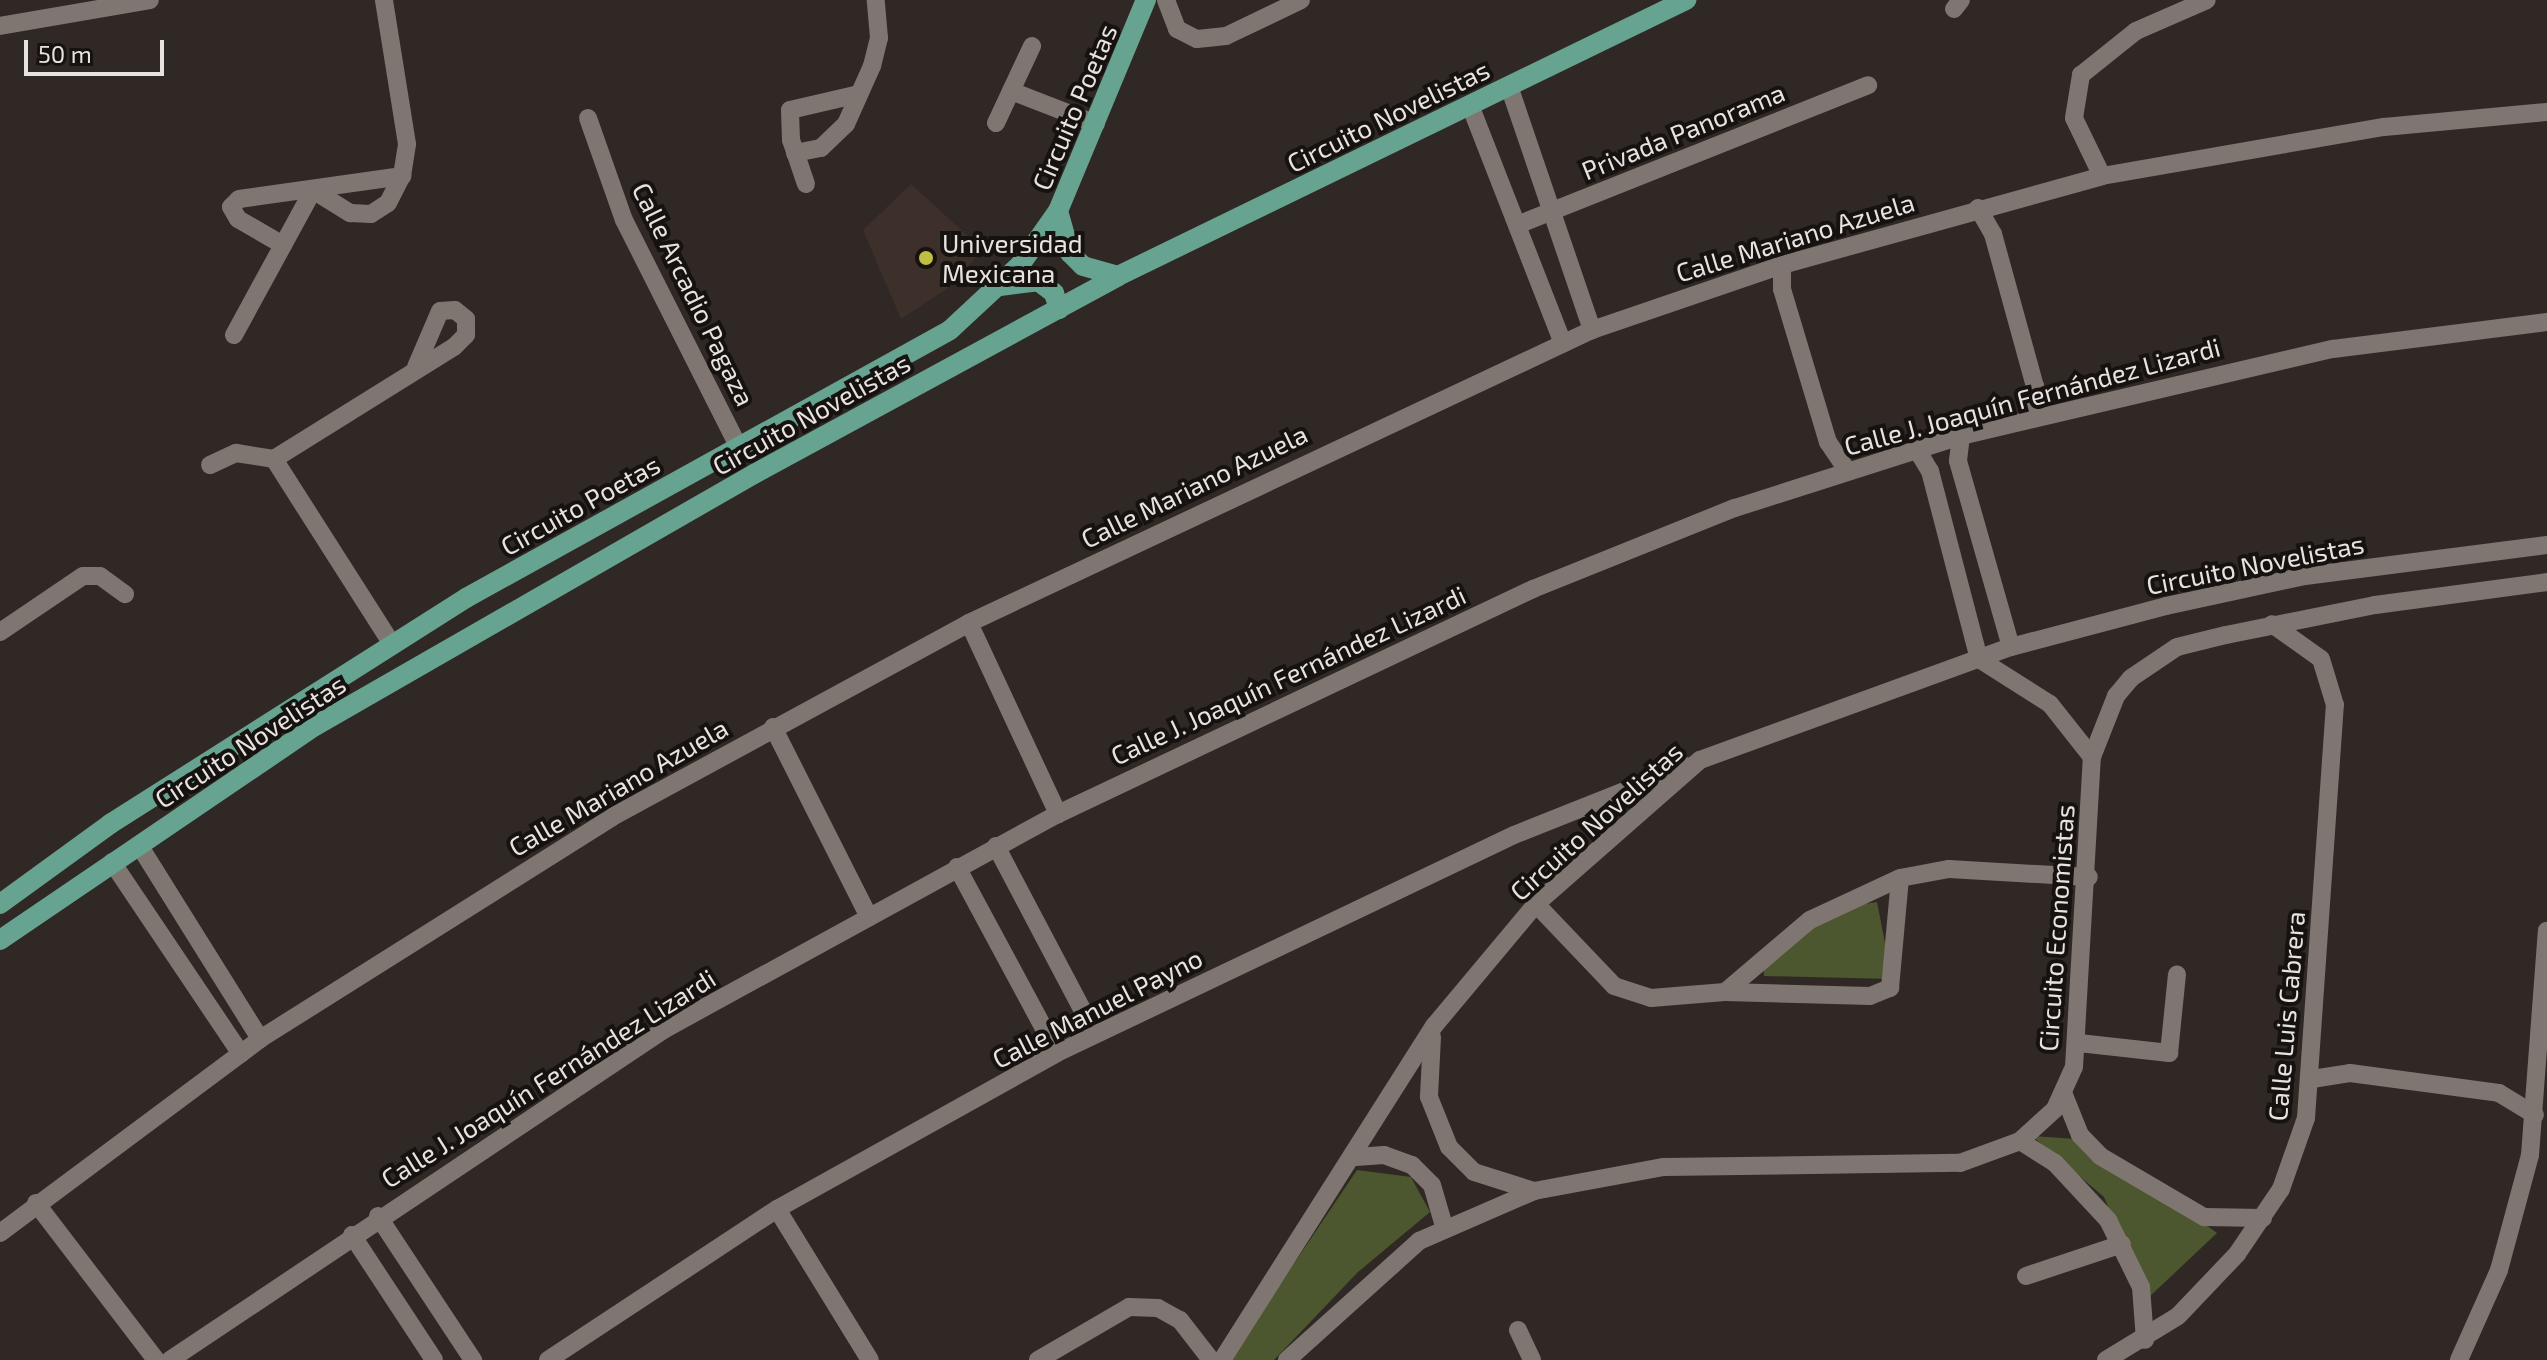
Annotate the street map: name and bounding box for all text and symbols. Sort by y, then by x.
street label: Circuito Poetas [1025,19,1123,195]
scale bar [28,24,168,74]
text: 50 m [38,39,92,68]
street label: Circuito Novelistas [1282,54,1494,178]
street label: Privada Panorama [1577,76,1789,186]
street label: Calle Arcadio Pagaza [626,177,762,411]
street label: Calle Mariano Azuela [1672,186,1918,288]
place label: Universidad Mexicana [942,227,1083,288]
marker: Universidad Mexicana [917,249,935,267]
street label: Calle J. Joaquín Fernández Lizardi [1840,331,2224,461]
street label: Circuito Novelistas [707,347,915,481]
street label: Calle Mariano Azuela [1076,418,1312,554]
street label: Circuito Poetas [495,448,665,562]
street label: Circuito Novelistas [2144,528,2366,600]
street label: Calle J. Joaquín Fernández Lizardi [1105,579,1471,771]
street label: Circuito Novelistas [149,668,351,814]
street label: Calle Mariano Azuela [503,711,733,863]
street label: Circuito Novelistas [1503,735,1689,907]
street label: Circuito Economistas [2032,804,2080,1052]
street label: Calle Luis Cabrera [2261,910,2311,1122]
street label: Calle Manuel Payno [987,941,1207,1075]
street label: Calle J. Joaquín Fernández Lizardi [375,962,721,1194]

